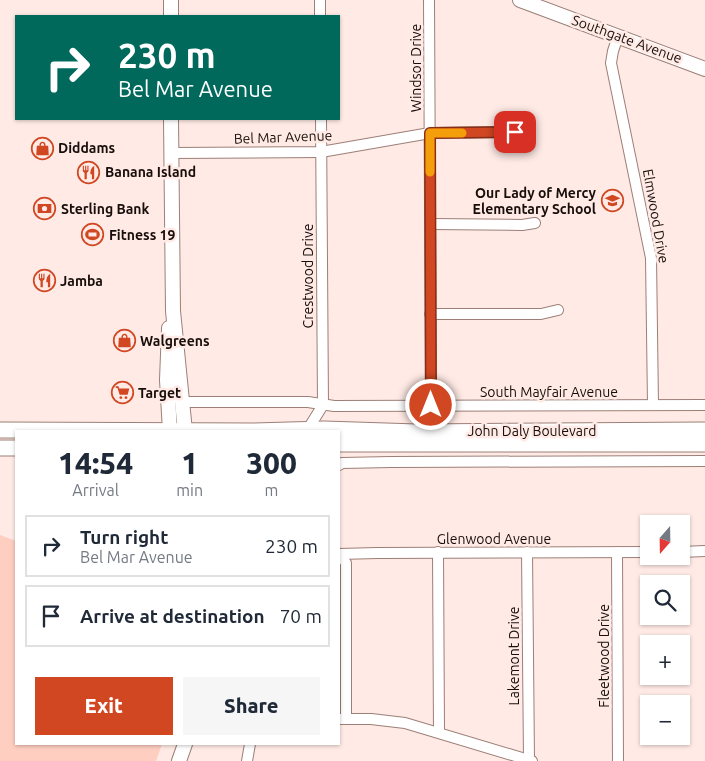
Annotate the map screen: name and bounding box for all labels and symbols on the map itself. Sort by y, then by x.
street label: Southgate Avenue [570,12,684,66]
street label: Windsor Drive [408,24,424,112]
pin [494,111,536,153]
street label: Bel Mar Avenue [233,127,333,147]
shop icon: Diddams [30,136,54,160]
place label: Diddams [58,140,116,156]
restaurant icon: Banana Island [77,160,101,184]
place label: Banana Island [105,164,196,180]
street label: Elmwood Drive [640,168,672,264]
place label: Our Lady of Mercy Elementary School [473,185,597,217]
school or university icon: Our Lady of Mercy Elementary School [600,189,624,213]
bank icon: Sterling Bank [33,197,57,221]
place label: Sterling Bank [61,201,150,217]
sports icon: Fitness 19 [81,223,105,247]
street label: Crestwood Drive [300,224,316,328]
place label: Fitness 19 [109,227,175,243]
restaurant icon: Jamba [32,269,56,293]
place label: Jamba [60,273,103,289]
shop icon: Walgreens [112,329,136,353]
place label: Walgreens [140,333,210,349]
position arrow [404,378,456,430]
supermarket icon: Target [110,381,134,405]
street label: South Mayfair Avenue [480,384,618,400]
place label: Target [138,385,181,401]
street label: John Daly Boulevard [468,423,596,439]
north arrow [640,515,690,565]
street label: Glenwood Avenue [437,531,551,547]
street label: Fleetwood Drive [596,604,612,708]
street label: Lakemont Drive [506,607,522,705]

